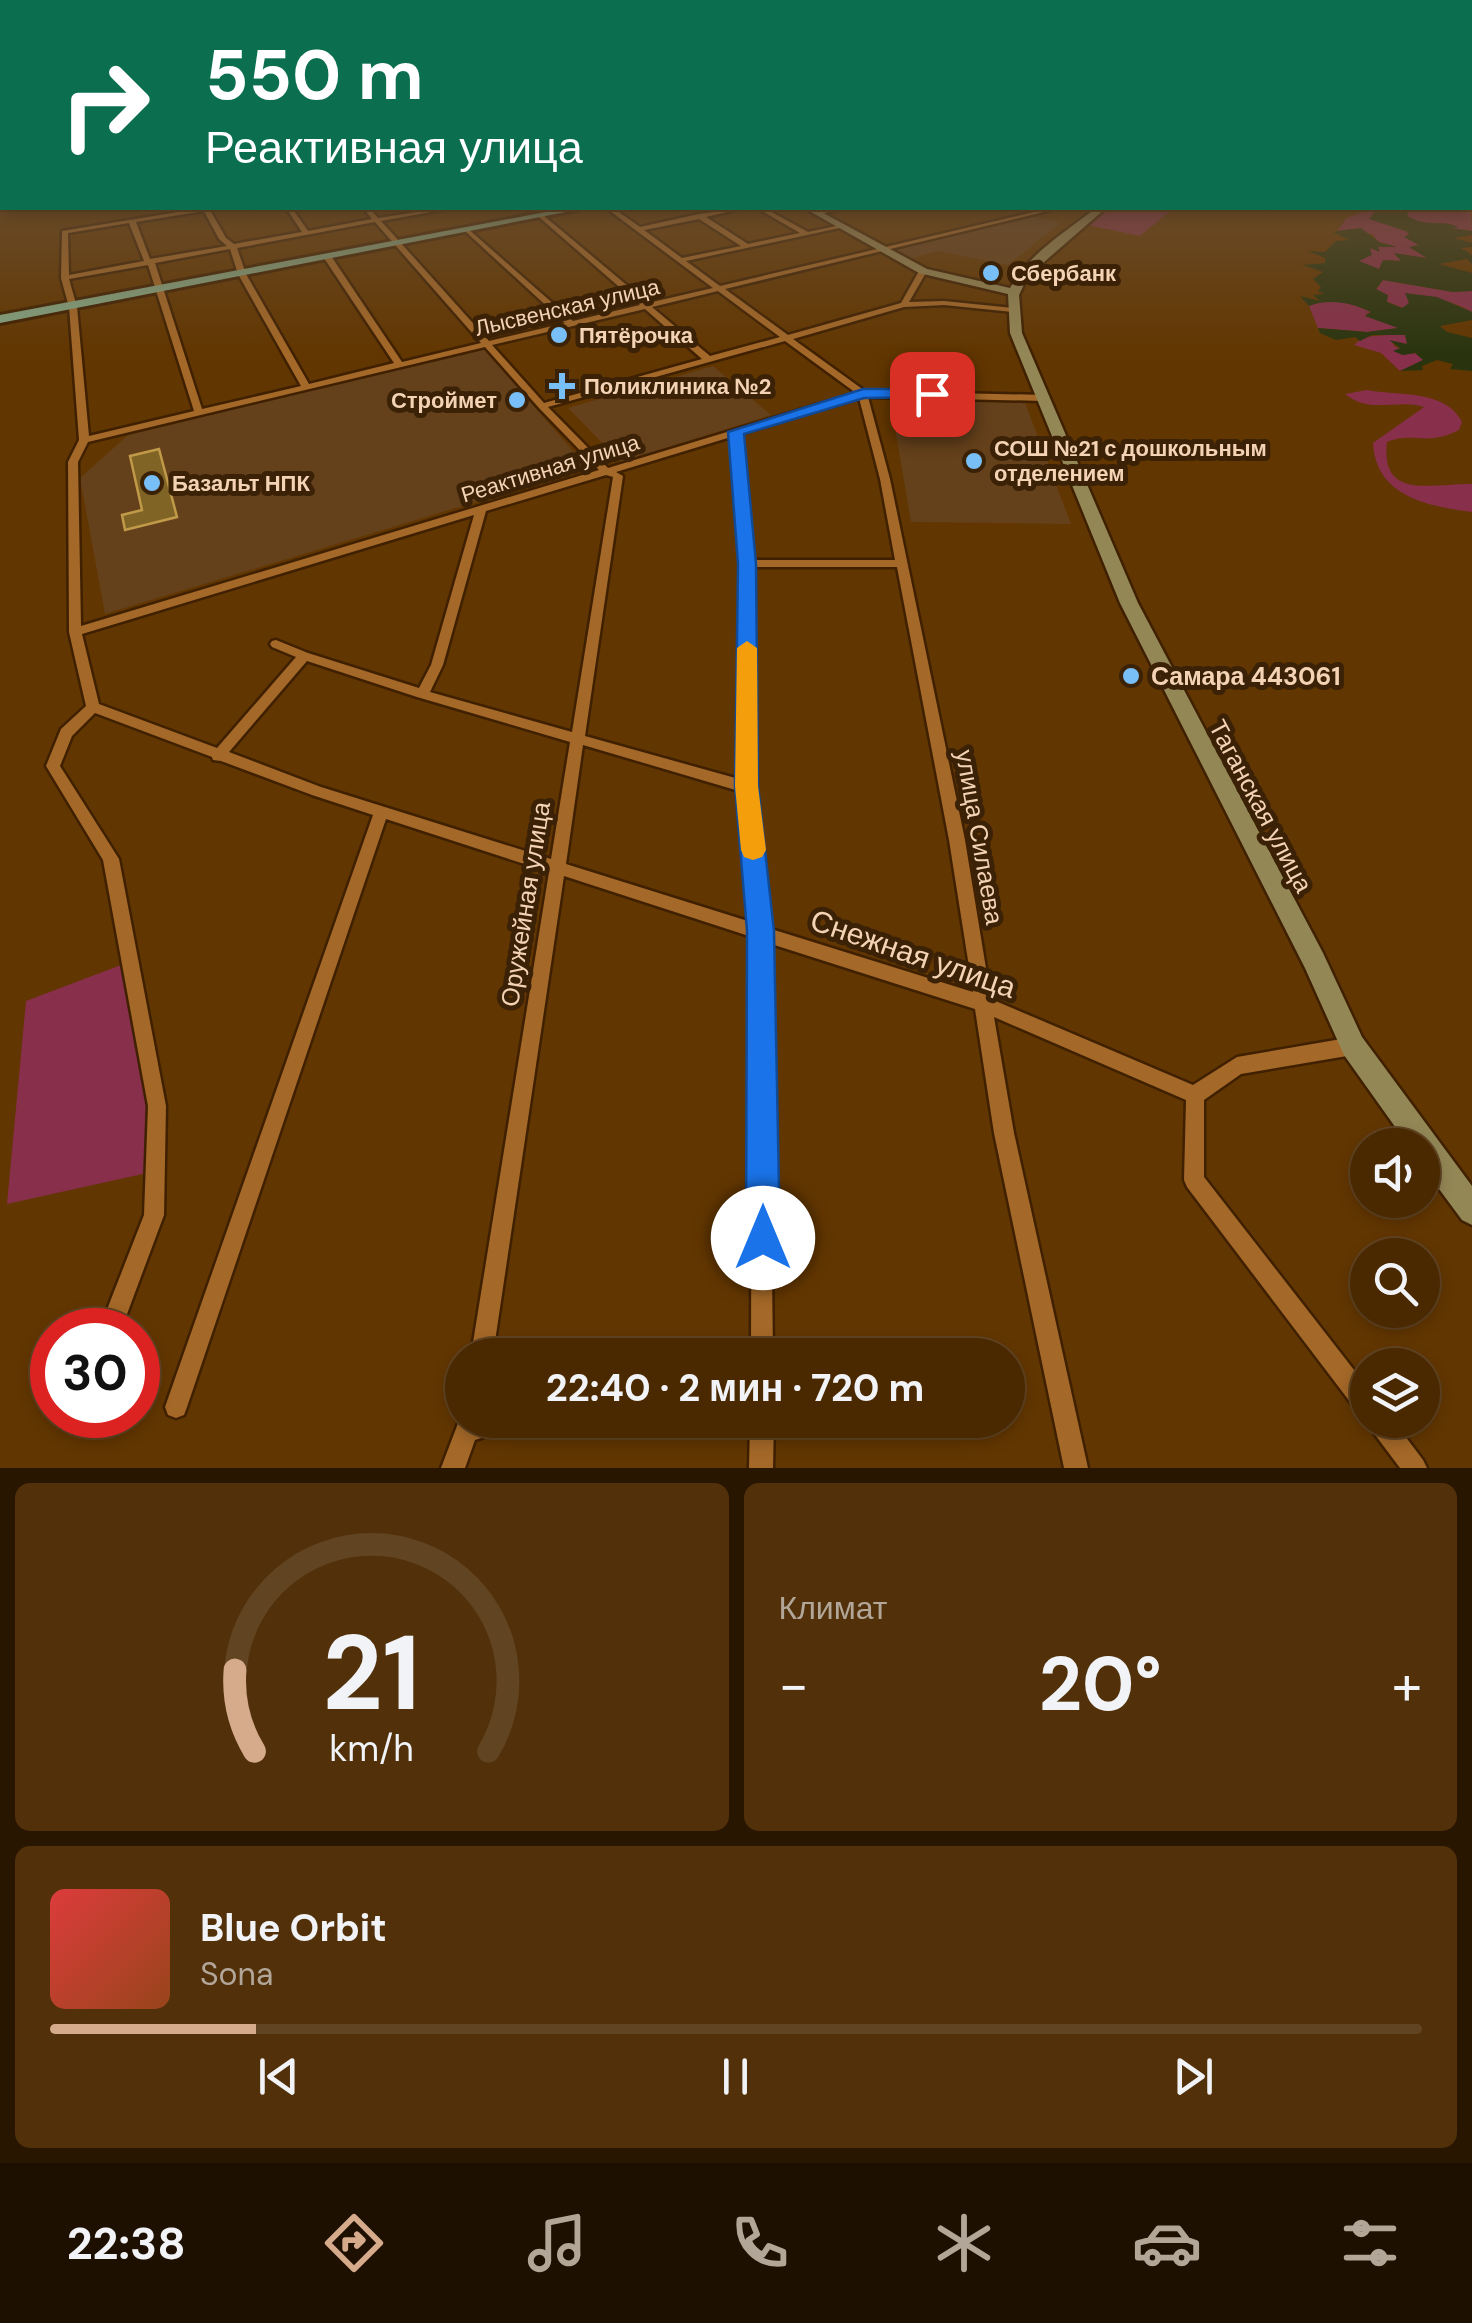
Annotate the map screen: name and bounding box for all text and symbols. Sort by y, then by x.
text: 550 m [205,30,424,121]
icon: right [40,40,170,170]
text: Реактивная улица [205,118,583,177]
place label: Сбербанк [1011,259,1117,288]
marker: Сбербанк [980,262,1002,284]
street label: Лысвенская улица [472,272,663,343]
place label: Пятёрочка [579,321,694,350]
marker: Пятёрочка [548,324,570,346]
pin [890,352,975,437]
icon: arrive [905,367,960,422]
place label: Поликлиника №2 [584,372,771,401]
marker: Поликлиника №2 [549,373,575,399]
place label: Строймет [391,386,497,415]
marker: Строймет [506,389,528,411]
street label: Реактивная улица [458,427,643,509]
place label: СОШ №21 с дошкольным отделением [994,434,1267,488]
marker: СОШ №21 с дошкольным отделением [963,450,985,472]
place label: Базальт НПК [172,469,310,498]
marker: Базальт НПК [141,472,163,494]
place label: Самара 443061 [1151,660,1341,693]
marker: Самара 443061 [1120,665,1142,687]
street label: Таганская улица [1201,714,1320,898]
street label: улица Силаева [948,747,1011,927]
street label: Оружейная улица [493,799,558,1009]
street label: Снежная улица [805,900,1021,1007]
map controls [1350,1128,1440,1438]
button: sound [1350,1128,1440,1218]
position arrow [711,1186,815,1290]
button: search [1350,1238,1440,1328]
speed limit sign: 30 [30,1308,160,1438]
button: layers [1350,1348,1440,1438]
text: 22:40 · 2 мин · 720 m [546,1363,924,1413]
text: Климат [779,1587,887,1629]
text: 21 [323,1606,421,1741]
text: 20° [1039,1636,1162,1733]
text: − [779,1649,809,1721]
text: + [1392,1649,1422,1721]
text: km/h [330,1726,414,1772]
text: Blue Orbit [200,1903,387,1953]
text: Sona [200,1953,273,1995]
icon: previous [251,2049,306,2104]
icon: pause [708,2049,763,2104]
icon: next [1166,2049,1221,2104]
icon: directions [319,2208,389,2278]
icon: music [522,2208,592,2278]
icon: phone [725,2208,795,2278]
icon: climate [929,2208,999,2278]
icon: car [1132,2208,1202,2278]
icon: filters [1335,2208,1405,2278]
text: 22:38 [67,2214,186,2273]

